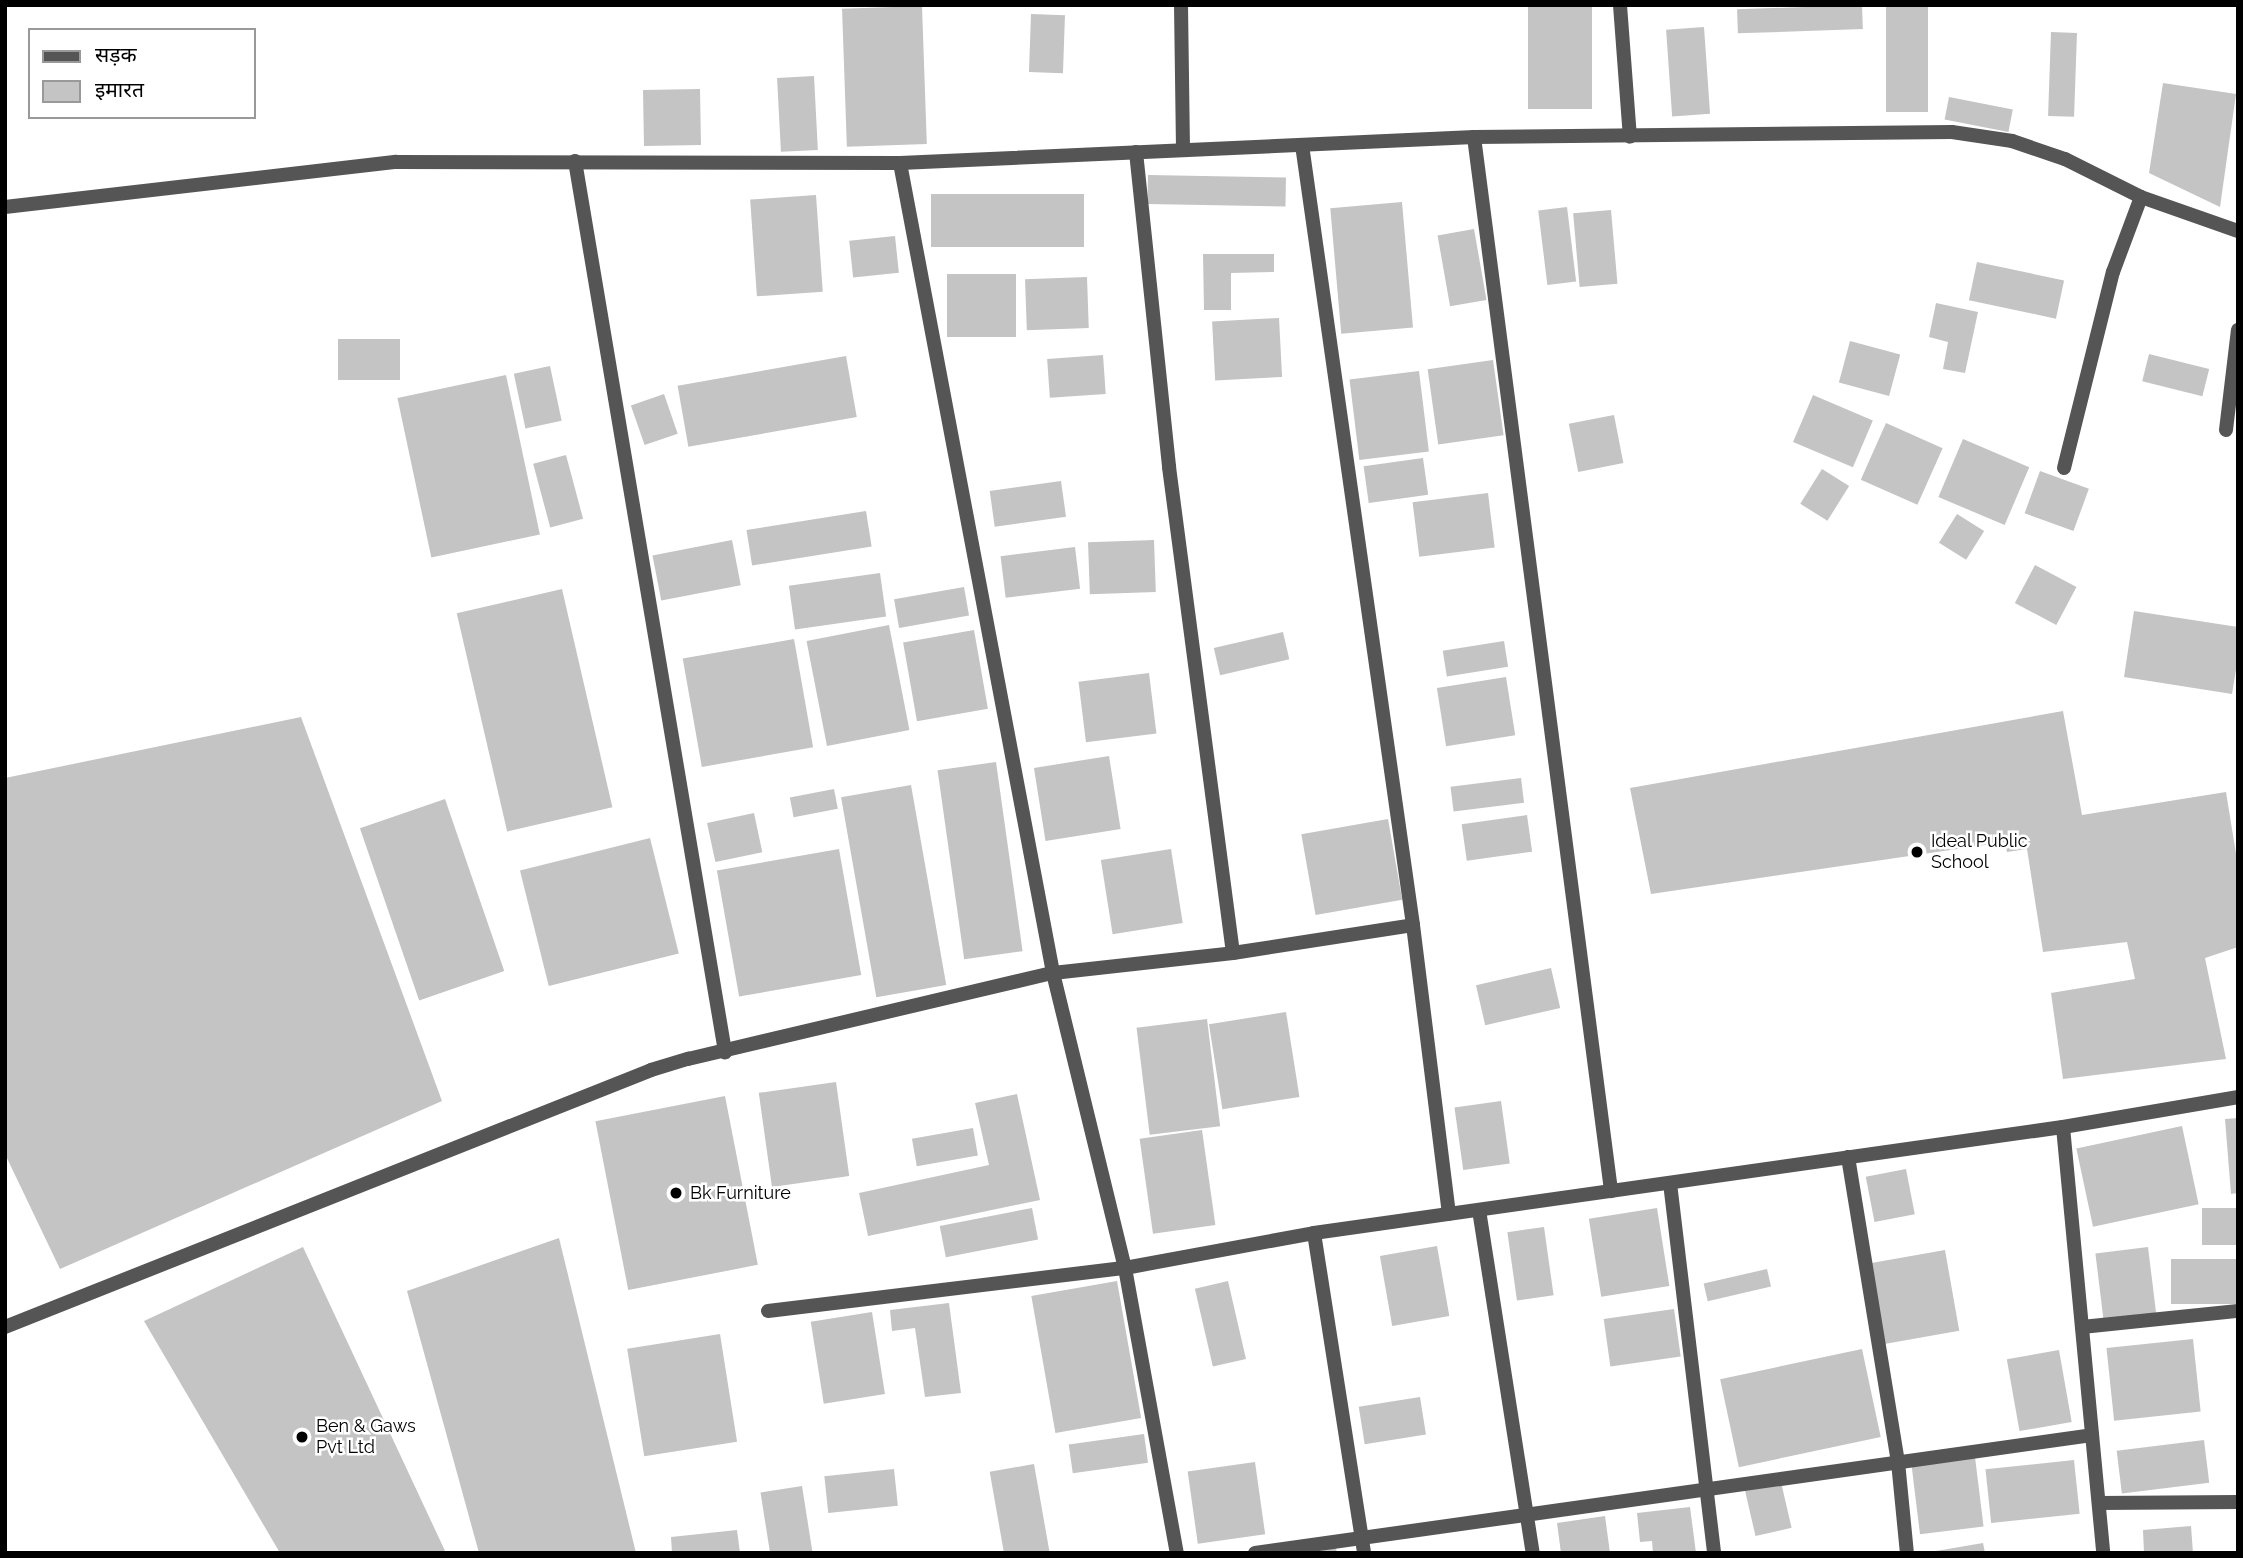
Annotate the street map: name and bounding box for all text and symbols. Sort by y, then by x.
legend [28,28,256,119]
text: सड़क [95,42,137,67]
text: इमारत [95,77,144,102]
place label: Ideal Public School [1931,831,2028,874]
marker: Ideal Public School [1909,844,1925,860]
place label: Bk Furniture [690,1182,791,1204]
marker: Bk Furniture [668,1185,684,1201]
place label: Ben & Gaws Pvt Ltd [316,1416,416,1458]
marker: Ben & Gaws Pvt Ltd [294,1429,310,1445]

